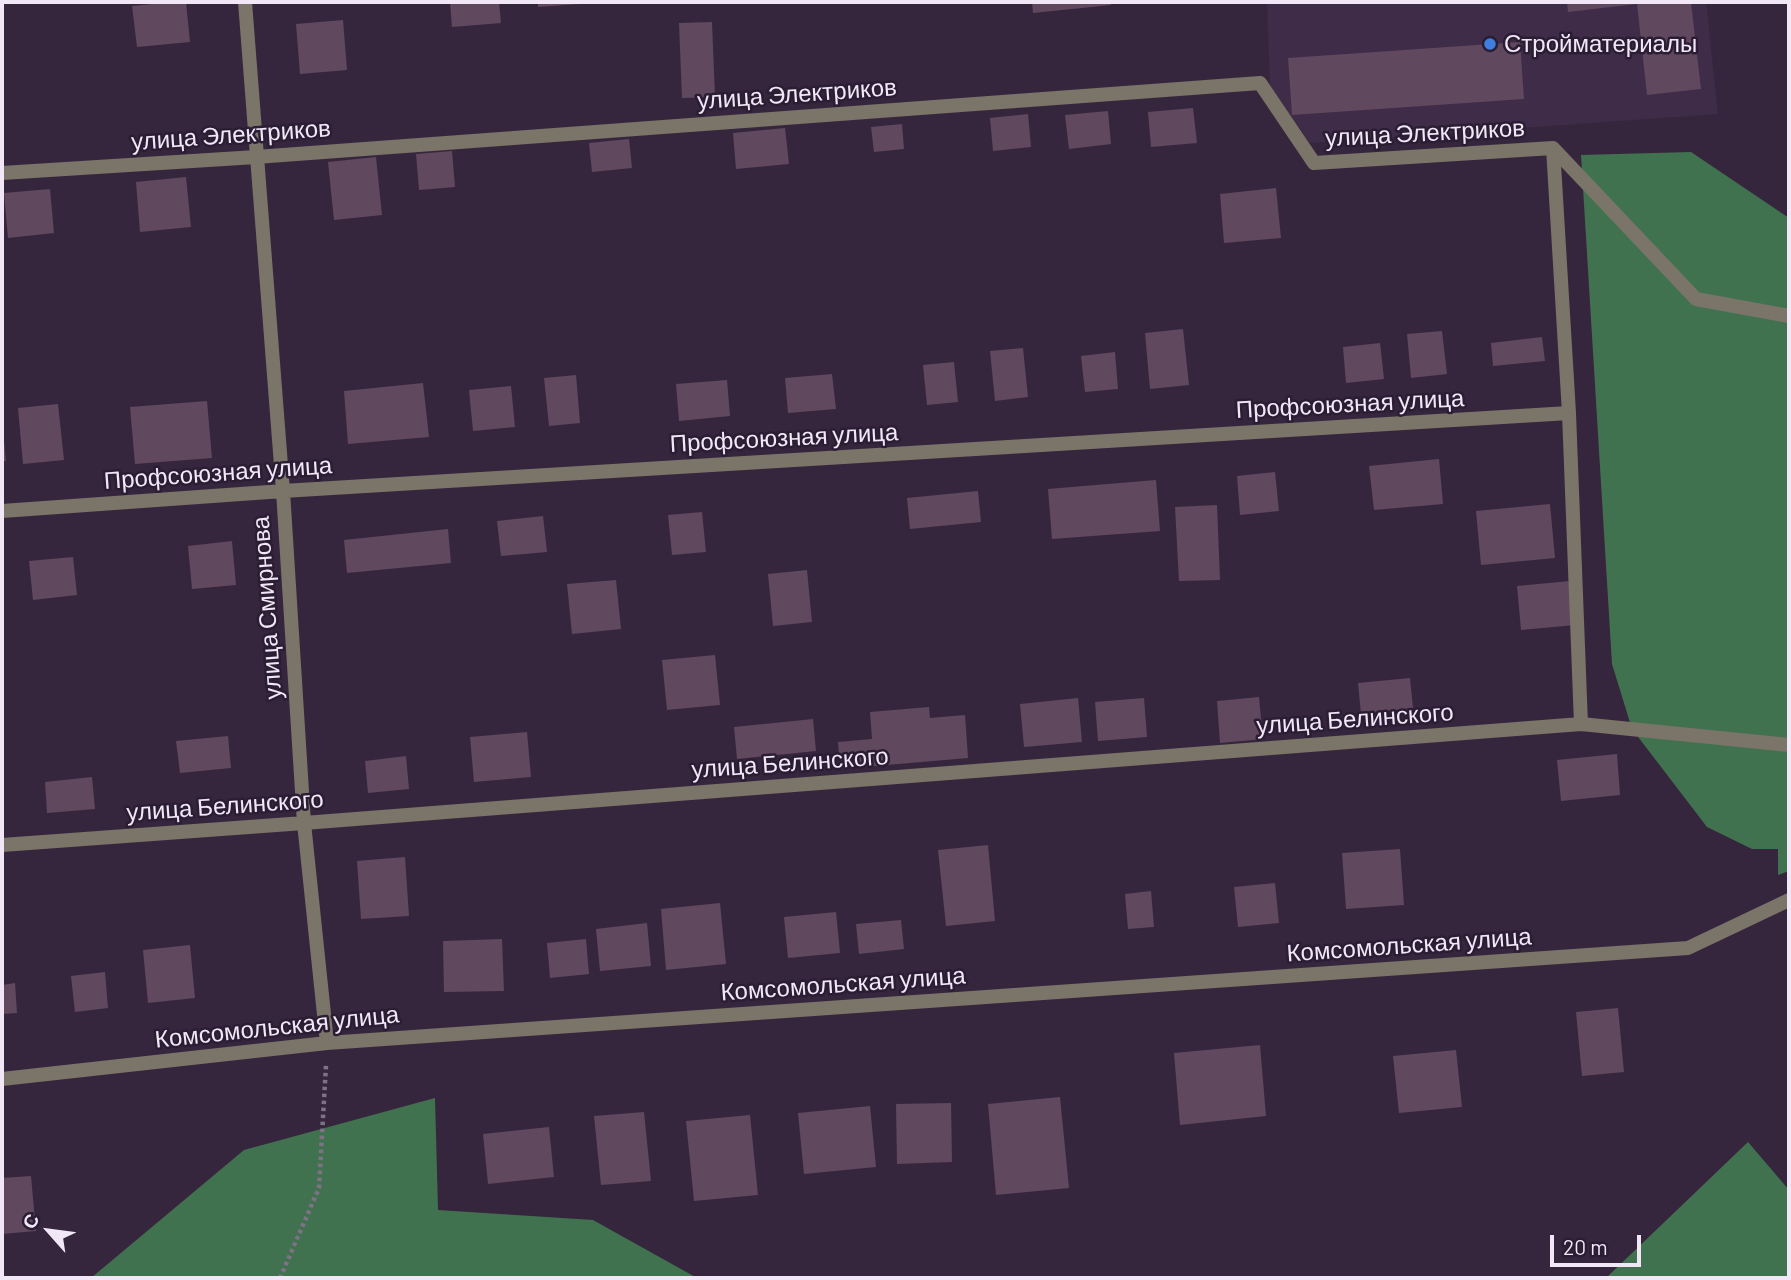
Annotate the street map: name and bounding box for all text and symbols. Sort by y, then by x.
place label: Стройматериалы [1504,30,1697,58]
marker: Стройматериалы [1482,36,1498,52]
street label: улица Электриков [696,73,898,115]
street label: улица Электриков [1324,113,1526,153]
street label: улица Электриков [130,114,332,156]
street label: Профсоюзная улица [1235,384,1465,424]
street label: Профсоюзная улица [669,418,899,458]
street label: Профсоюзная улица [103,451,333,495]
street label: улица Смирнова [246,515,288,701]
street label: улица Белинского [1256,698,1454,740]
street label: улица Белинского [691,742,889,784]
street label: улица Белинского [126,785,324,827]
street label: Комсомольская улица [1286,922,1532,968]
street label: Комсомольская улица [720,961,966,1007]
street label: Комсомольская улица [153,1000,401,1054]
north arrow [14,1196,84,1266]
text: С [17,1209,43,1232]
scale bar [1553,1220,1644,1264]
text: 20 m [1563,1234,1608,1259]

